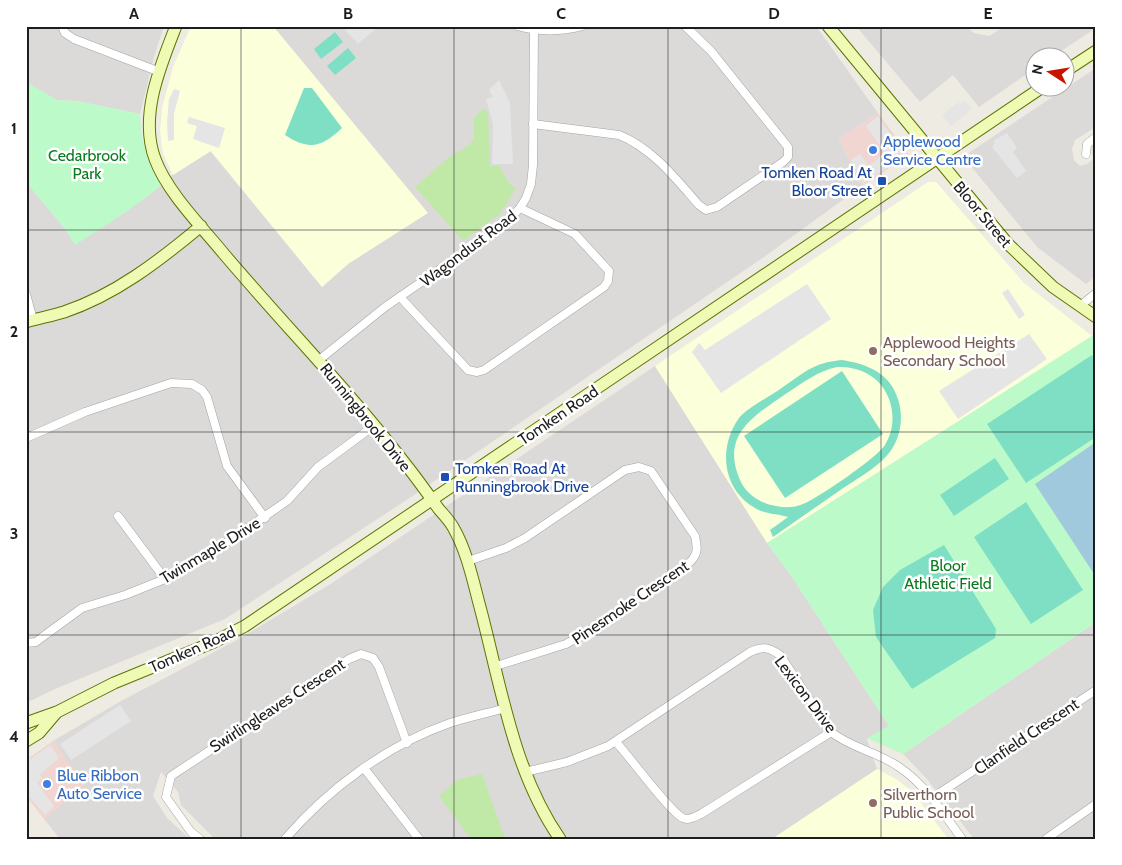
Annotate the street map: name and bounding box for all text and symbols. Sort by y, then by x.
text: A [129,4,139,23]
text: B [343,4,353,23]
text: C [556,4,566,23]
text: D [768,4,780,23]
text: E [983,4,993,23]
north arrow [1024,48,1074,98]
text: N [1027,63,1047,76]
text: 1 [11,119,17,138]
place label: Applewood Service Centre [883,132,981,169]
marker: Applewood Service Centre [867,144,879,156]
park label: Cedarbrook Park [48,146,127,183]
place label: Tomken Road At Bloor Street [761,163,873,200]
marker: Tomken Road At Bloor Street [876,175,888,187]
street label: Bloor Street [949,177,1016,252]
street label: Wagondust Road [416,206,520,291]
text: 2 [10,322,18,341]
place label: Applewood Heights Secondary School [883,333,1016,370]
marker: Applewood Heights Secondary School [867,345,879,357]
street label: Runningbrook Drive [316,359,415,475]
street label: Tomken Road [515,382,602,449]
place label: Tomken Road At Runningbrook Drive [455,459,589,496]
marker: Tomken Road At Runningbrook Drive [439,471,451,483]
street label: Twinmaple Drive [157,513,264,588]
text: 3 [10,524,18,543]
street label: Pinesmoke Crescent [568,556,693,648]
park label: Bloor Athletic Field [904,556,992,593]
street label: Tomken Road [146,622,238,677]
street label: Lexicon Drive [771,652,841,736]
street label: Swirlingleaves Crescent [206,654,349,756]
street label: Clanfield Crescent [970,694,1083,778]
text: 4 [9,727,19,746]
place label: Blue Ribbon Auto Service [57,766,142,803]
marker: Blue Ribbon Auto Service [41,778,53,790]
place label: Silverthorn Public School [883,785,974,822]
marker: Silverthorn Public School [867,797,879,809]

